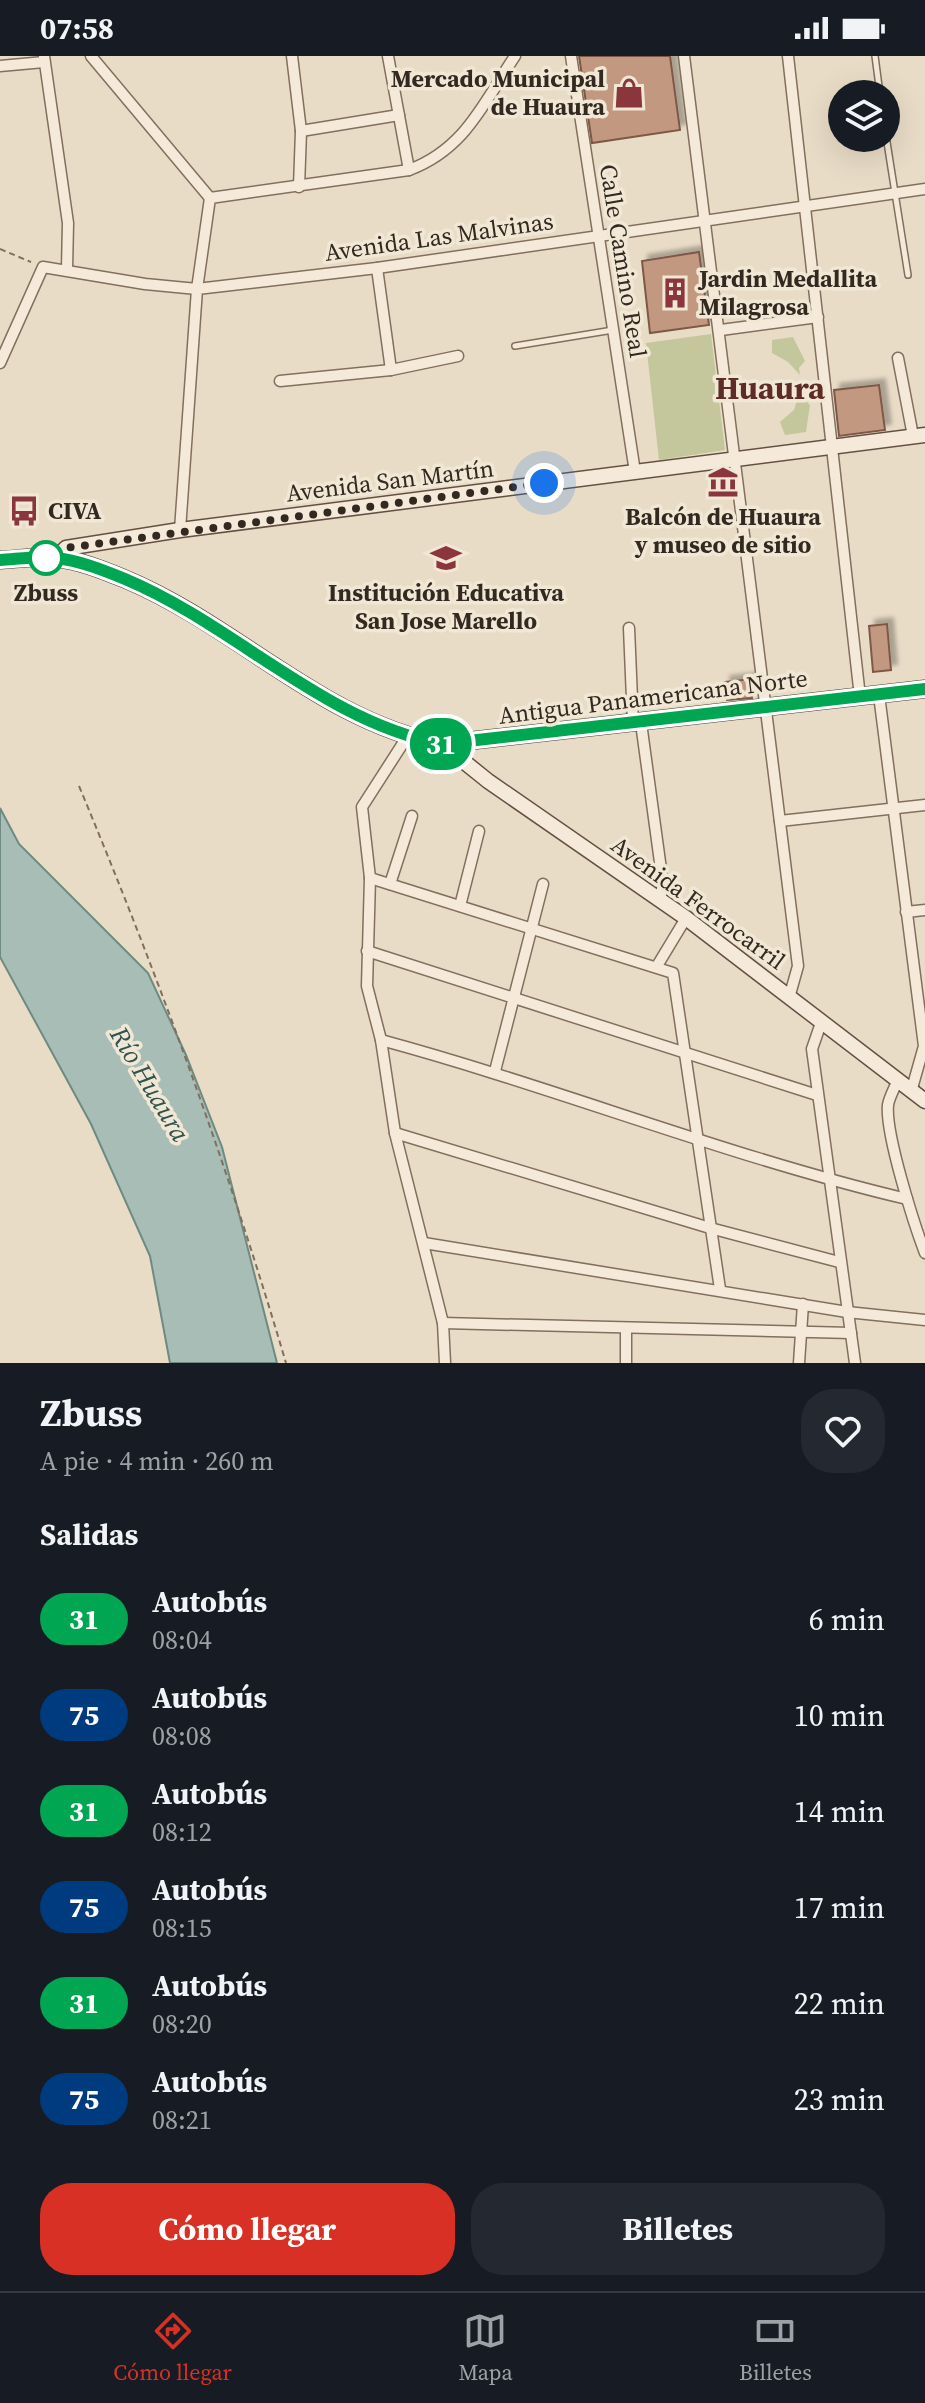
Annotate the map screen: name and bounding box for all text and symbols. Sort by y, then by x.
text: 07:58 [40,8,114,49]
place label: Mercado Municipal de Huaura [391,62,605,123]
shop icon: Mercado Municipal de Huaura [612,76,646,110]
map controls [828,80,900,152]
button: layers [828,80,900,152]
street label: Calle Camino Real [592,162,655,360]
street label: Avenida Las Malvinas [322,204,555,269]
place label: Jardin Medallita Milagrosa [697,262,877,323]
building icon: Jardin Medallita Milagrosa [658,276,692,310]
district label: Huaura [715,366,826,410]
street label: Avenida San Martín [284,451,496,510]
your location [524,463,564,503]
museum icon: Balcón de Huaura y museo de sitio [706,465,740,499]
bus stop icon: CIVA [7,494,41,528]
place label: CIVA [48,494,101,527]
place label: Balcón de Huaura y museo de sitio [625,500,821,561]
marker: Zbuss [29,541,63,575]
school or university icon: Institución Educativa San Jose Marello [429,541,463,575]
place label: Zbuss [14,576,78,609]
place label: Institución Educativa San Jose Marello [328,576,564,637]
street label: Antigua Panamericana Norte [497,661,809,732]
line badge: 31 [405,718,477,770]
text: 31 [426,725,456,763]
street label: Avenida Ferrocarril [604,828,792,977]
water label: Río Huaura [101,1019,199,1149]
text: Zbuss [40,1387,142,1439]
button: heart [801,1389,885,1473]
text: A pie · 4 min · 260 m [40,1443,274,1479]
text: Salidas [40,1514,138,1555]
text: Autobús [152,1581,267,1622]
text: 6 min [809,1599,885,1640]
text: 31 [69,1600,99,1638]
text: 08:04 [152,1622,212,1658]
text: Autobús [152,1677,267,1718]
text: 10 min [794,1695,885,1736]
text: 75 [69,1696,99,1734]
text: 08:08 [152,1718,212,1754]
text: Autobús [152,1773,267,1814]
text: 14 min [794,1791,885,1832]
text: 31 [69,1792,99,1830]
text: 08:12 [152,1814,212,1850]
text: Autobús [152,1869,267,1910]
text: 17 min [794,1887,885,1928]
text: 75 [69,1888,99,1926]
text: 08:15 [152,1910,212,1946]
text: Autobús [152,1965,267,2006]
text: 22 min [794,1983,885,2024]
text: 31 [69,1984,99,2022]
text: 08:20 [152,2006,212,2042]
text: Autobús [152,2061,267,2102]
text: 23 min [794,2079,885,2120]
text: 75 [69,2080,99,2118]
text: 08:21 [152,2102,212,2138]
button: Cómo llegar [40,2183,455,2275]
button: Billetes [471,2183,885,2275]
tab: Cómo llegar [113,2309,232,2387]
tab: Mapa [458,2309,513,2387]
tab: Billetes [739,2309,812,2387]

